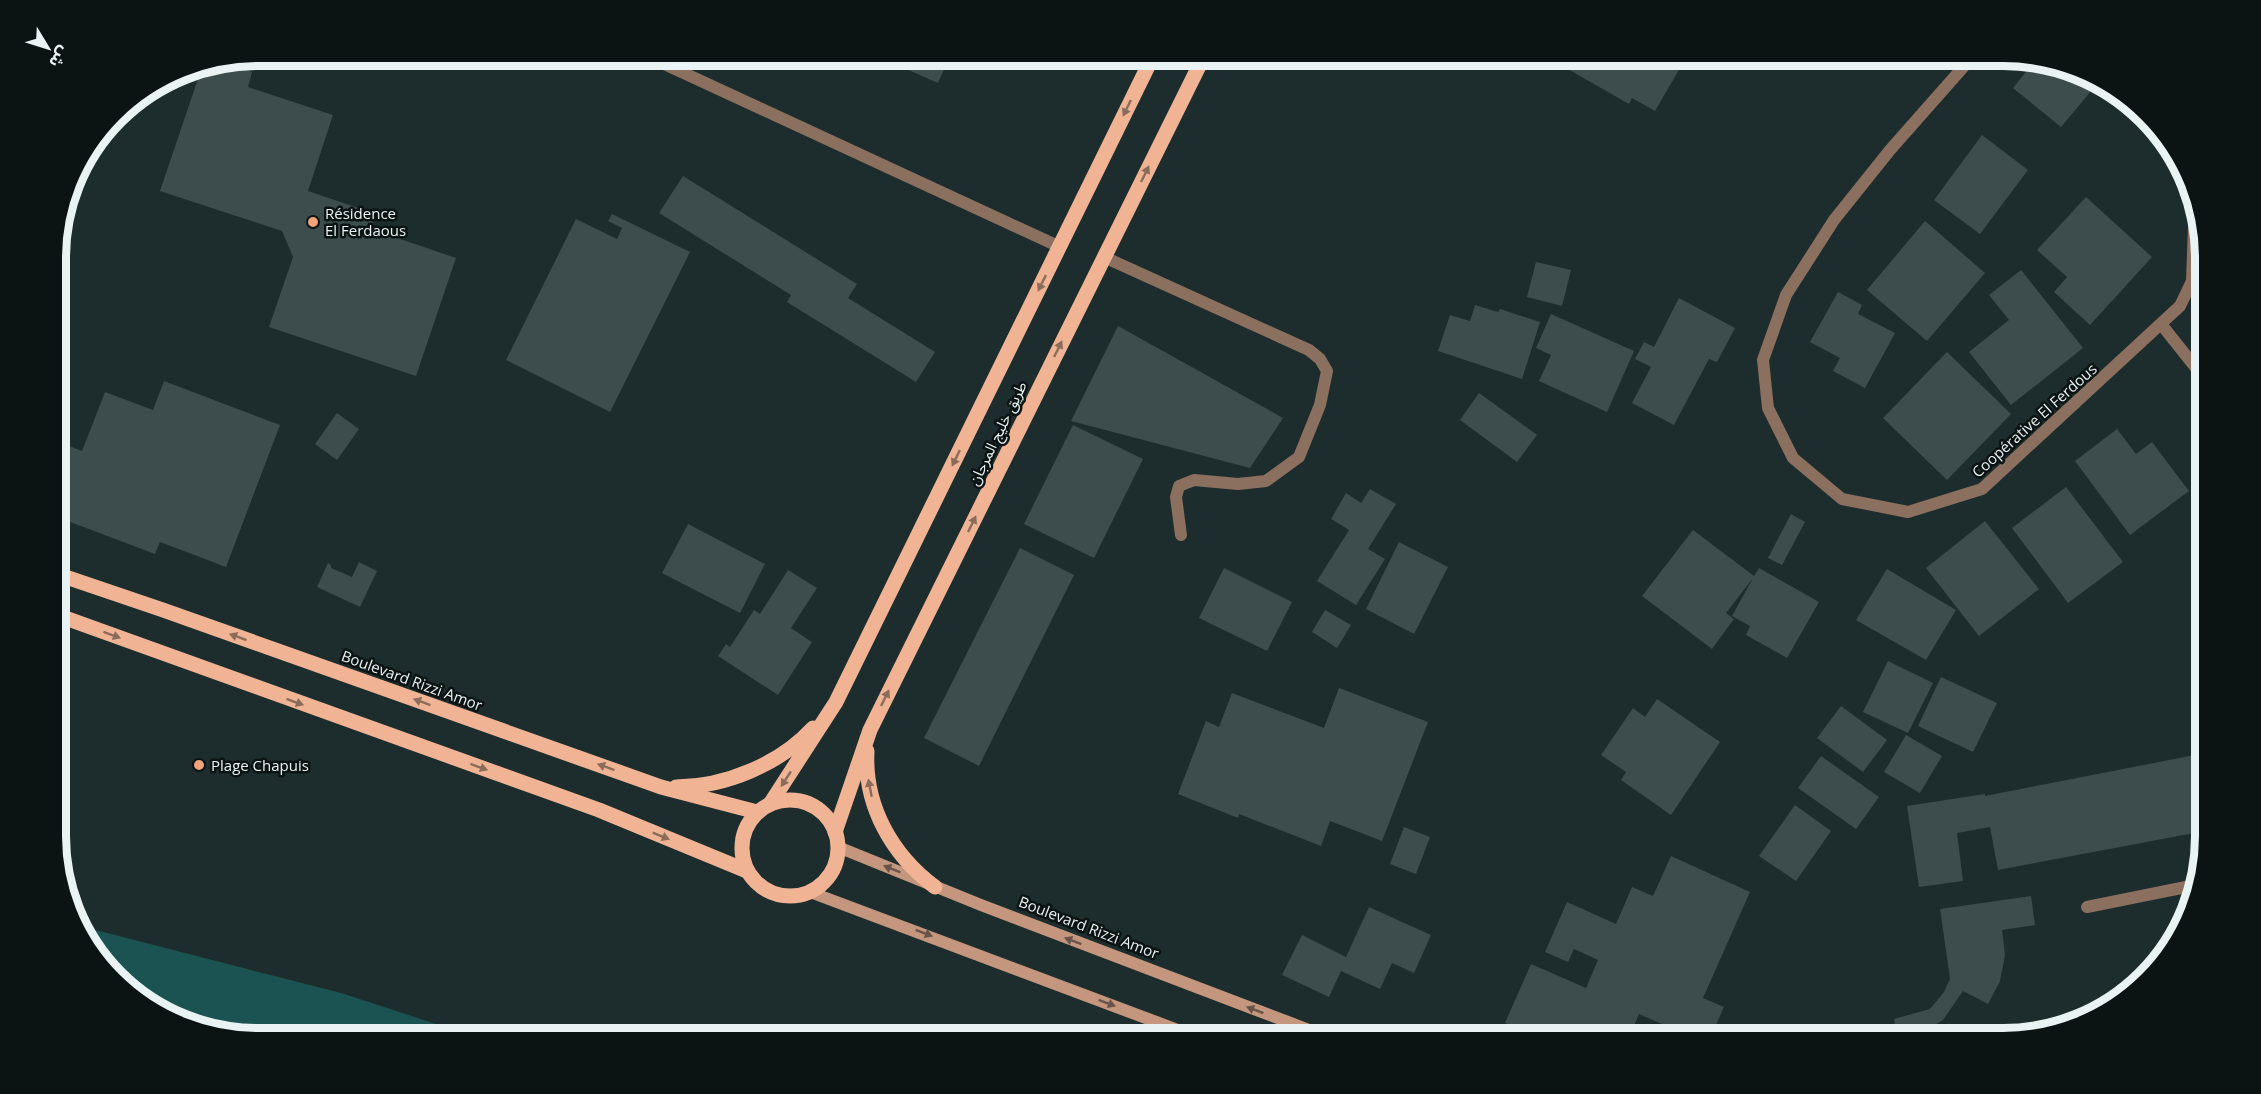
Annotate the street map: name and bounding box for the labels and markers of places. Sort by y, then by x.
place label: Résidence El Ferdaous [325,203,406,240]
marker: Résidence El Ferdaous [306,215,320,229]
place label: Plage Chapuis [211,755,309,775]
marker: Plage Chapuis [192,758,206,772]

